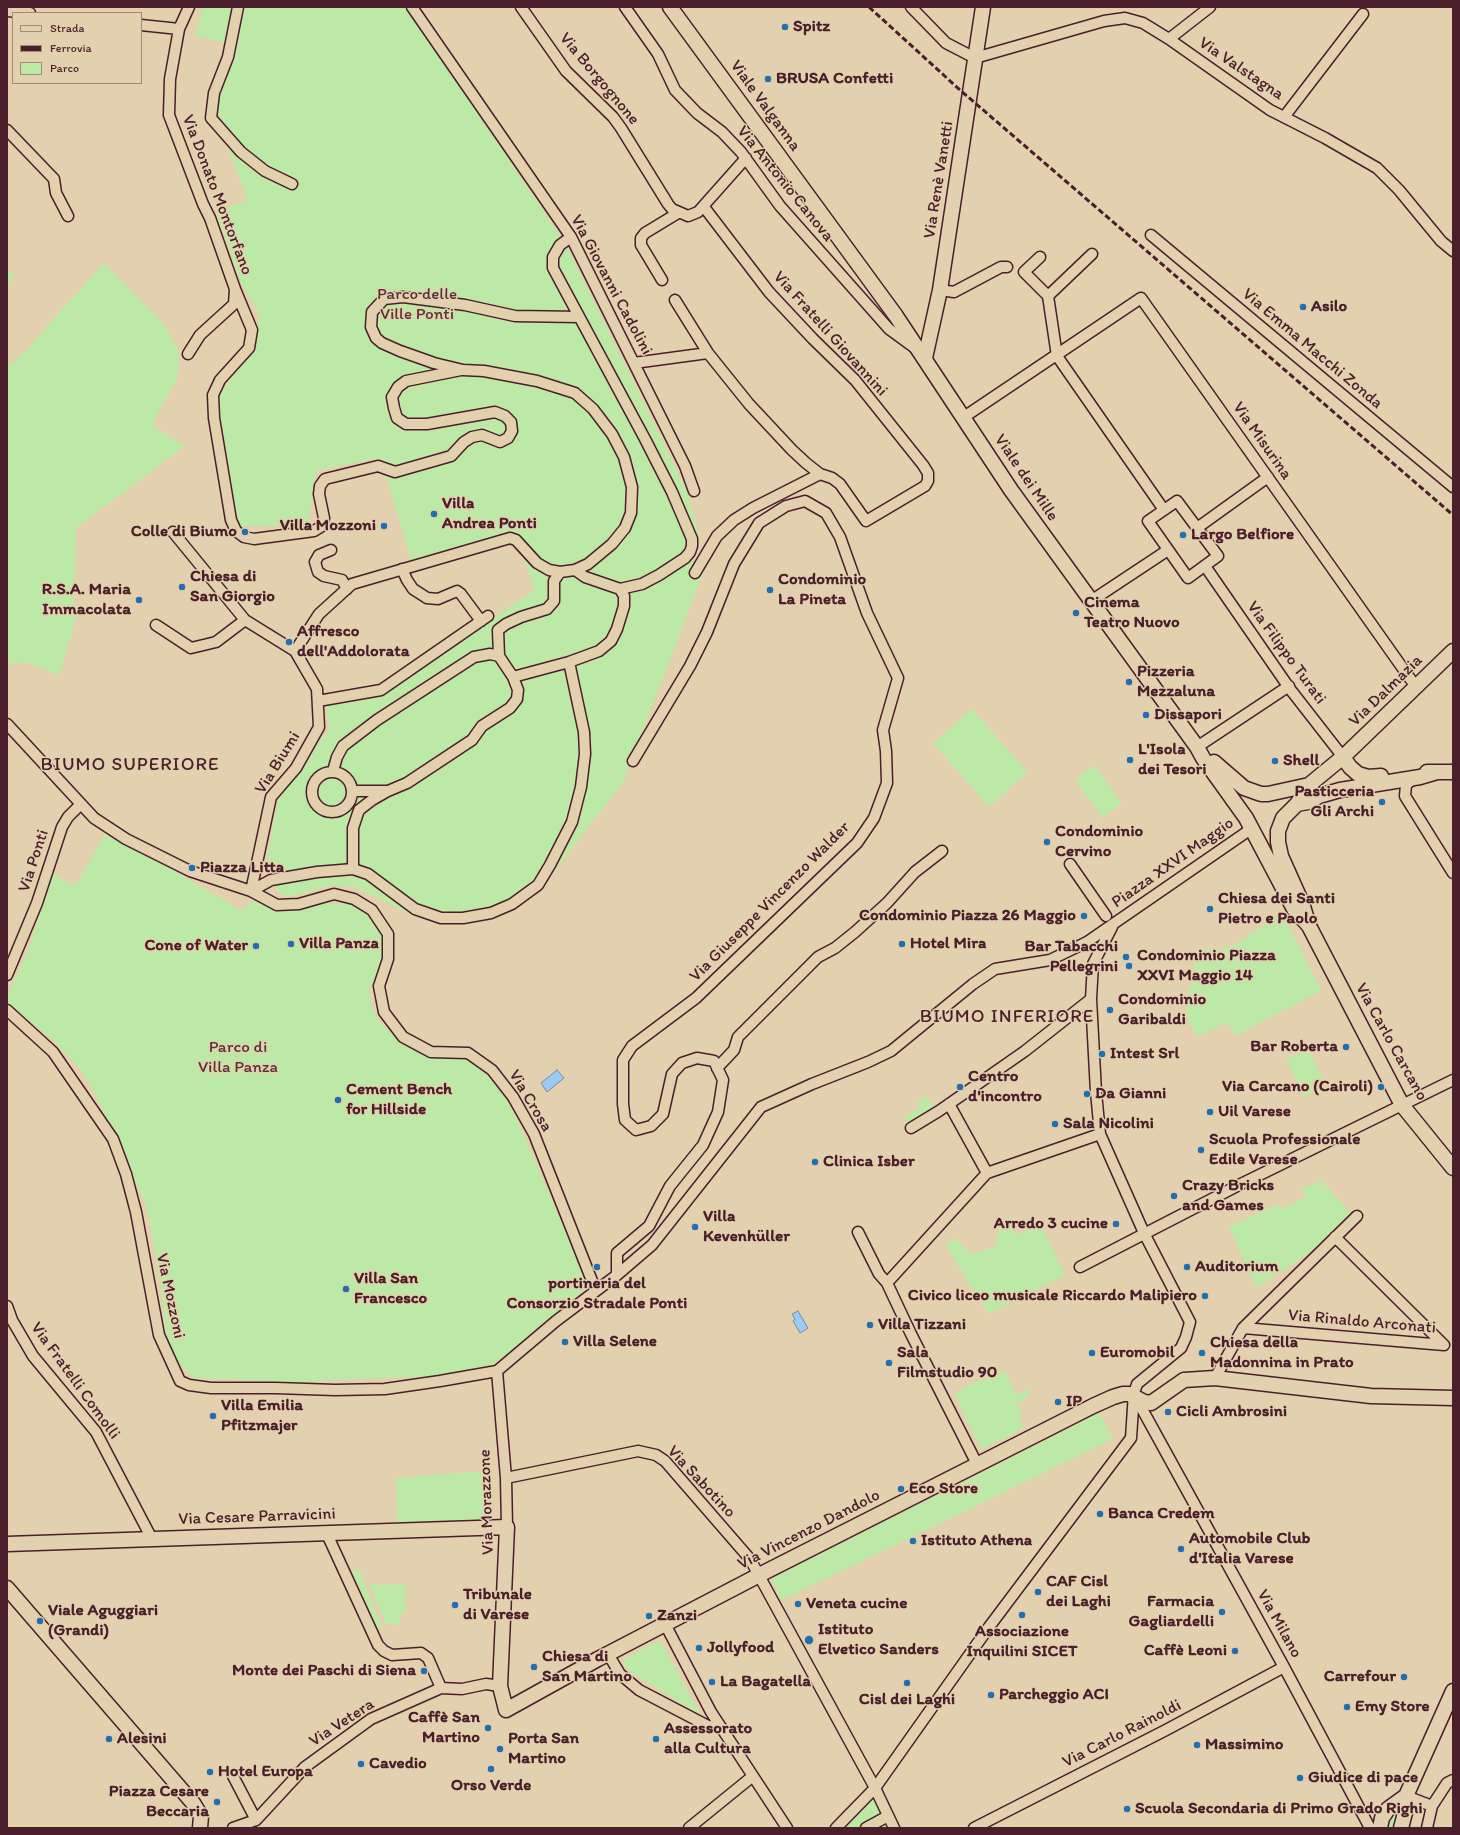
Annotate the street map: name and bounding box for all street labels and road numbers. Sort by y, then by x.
street label: Via Borgognone [554,29,644,129]
street label: Via Valstagna [1194,33,1288,105]
street label: Viale Valganna [725,56,805,156]
street label: Via Donato Montorfano [177,112,257,278]
street label: Via Renè Vanetti [920,120,958,240]
street label: Via Antonio Canova [732,122,838,246]
street label: Via Giovanni Cadolini [565,211,657,359]
street label: Via Fratelli Giovannini [768,267,892,401]
street label: Via Emma Macchi Zonda [1238,284,1386,414]
street label: Via Misurina [1228,398,1296,484]
street label: Viale dei Mille [989,431,1063,525]
street label: Via Filippo Turati [1242,598,1330,708]
street label: Via Dalmazia [1345,651,1427,731]
street label: Via Biumi [251,728,305,798]
street label: Piazza XXVI Maggio [1108,813,1238,913]
street label: Via Giuseppe Vincenzo Walder [686,818,854,986]
street label: Via Ponti [14,827,54,895]
street label: Via Carlo Carcano [1350,980,1432,1104]
street label: Via Crosa [504,1066,556,1136]
street label: Via Mozzoni [151,1251,189,1341]
street label: Via Rinaldo Arconati [1287,1305,1437,1339]
street label: Via Fratelli Comolli [26,1319,124,1443]
street label: Via Sabotino [662,1442,740,1522]
street label: Via Morazzone [475,1449,499,1555]
street label: Via Vincenzo Dandolo [734,1485,884,1575]
street label: Via Cesare Parravicini [178,1504,336,1530]
street label: Via Milano [1252,1586,1306,1662]
street label: Via Vetera [306,1694,378,1752]
street label: Via Carlo Rainoldi [1059,1695,1185,1773]

